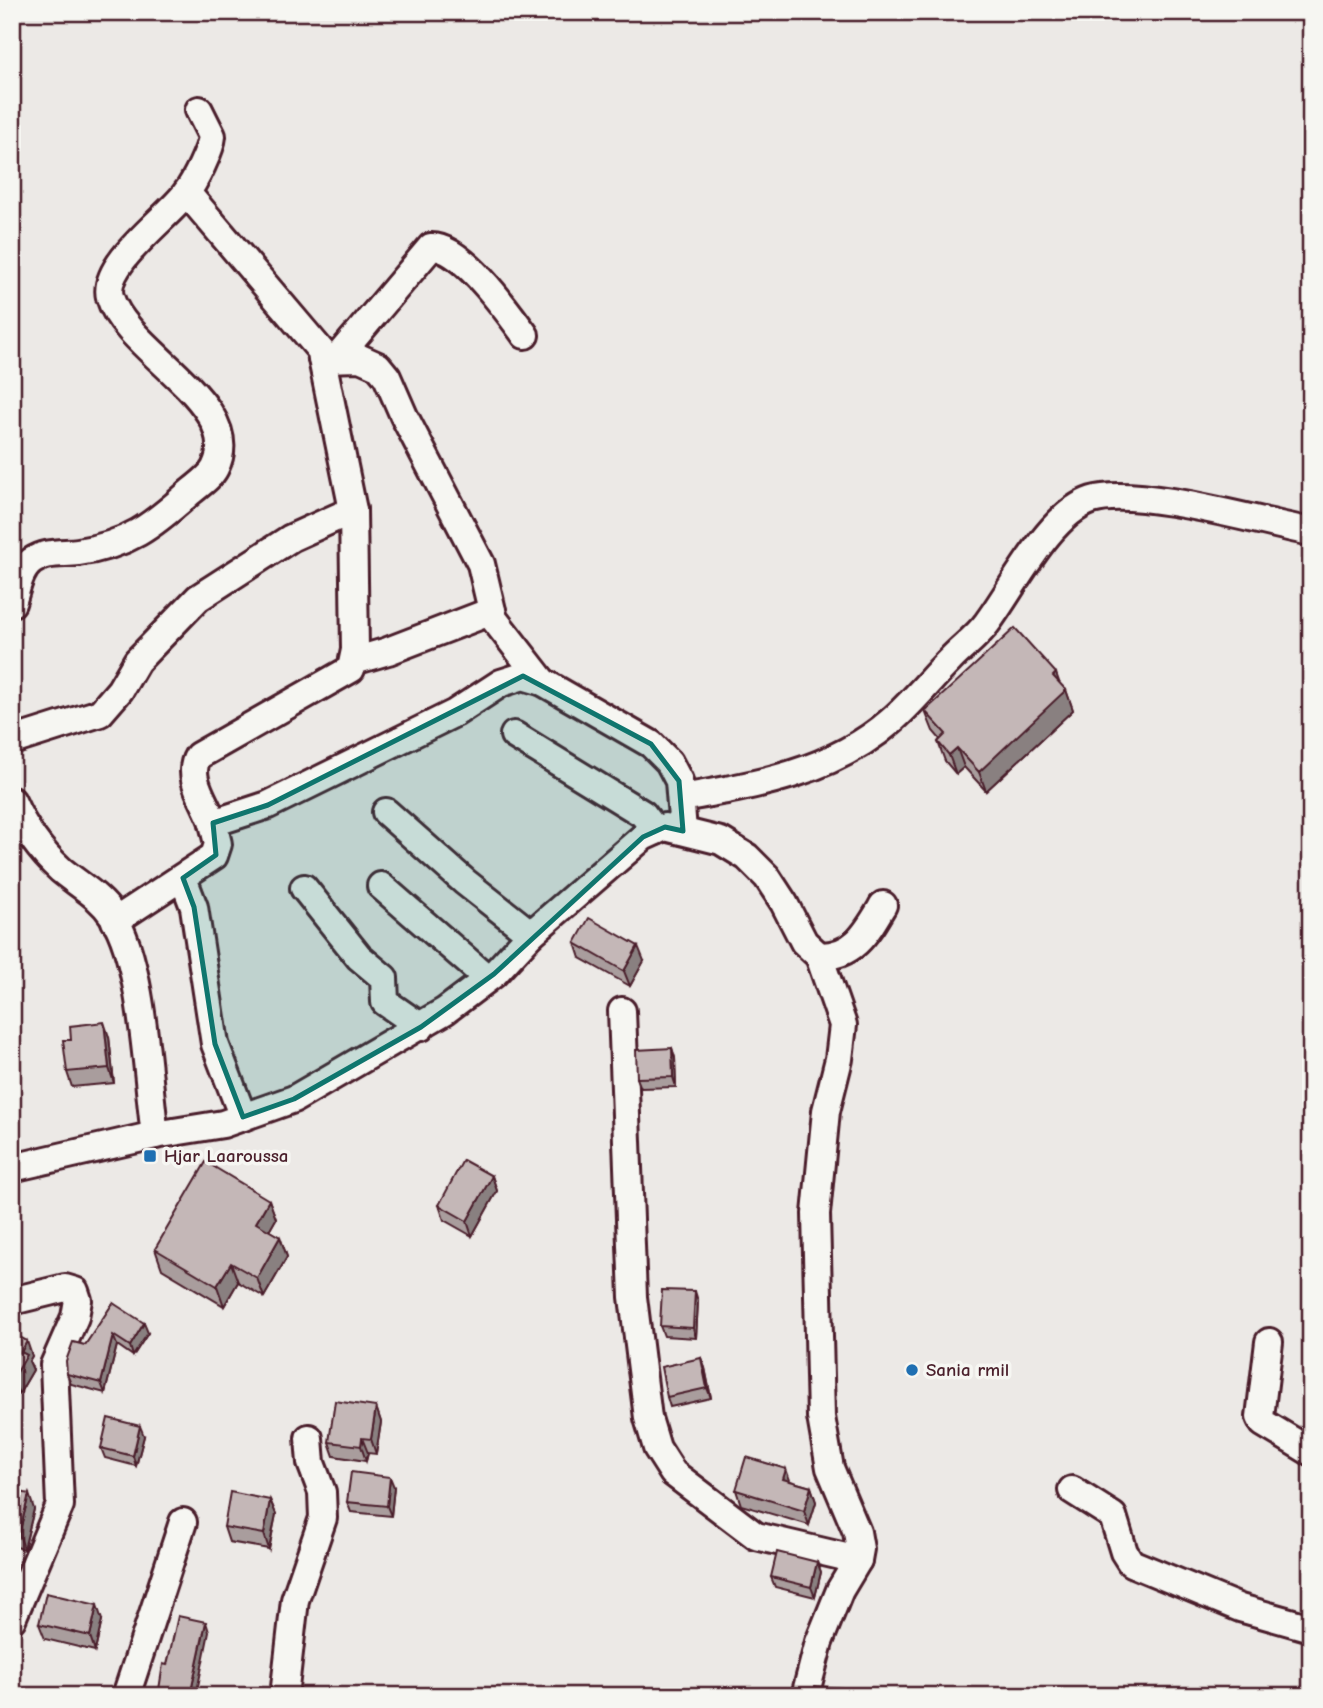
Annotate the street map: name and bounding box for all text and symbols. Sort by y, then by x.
place label: Hjar Laaroussa [164,1145,289,1167]
marker: Hjar Laaroussa [142,1148,158,1164]
place label: Sania rmil [926,1359,1009,1381]
marker: Sania rmil [904,1362,920,1378]

